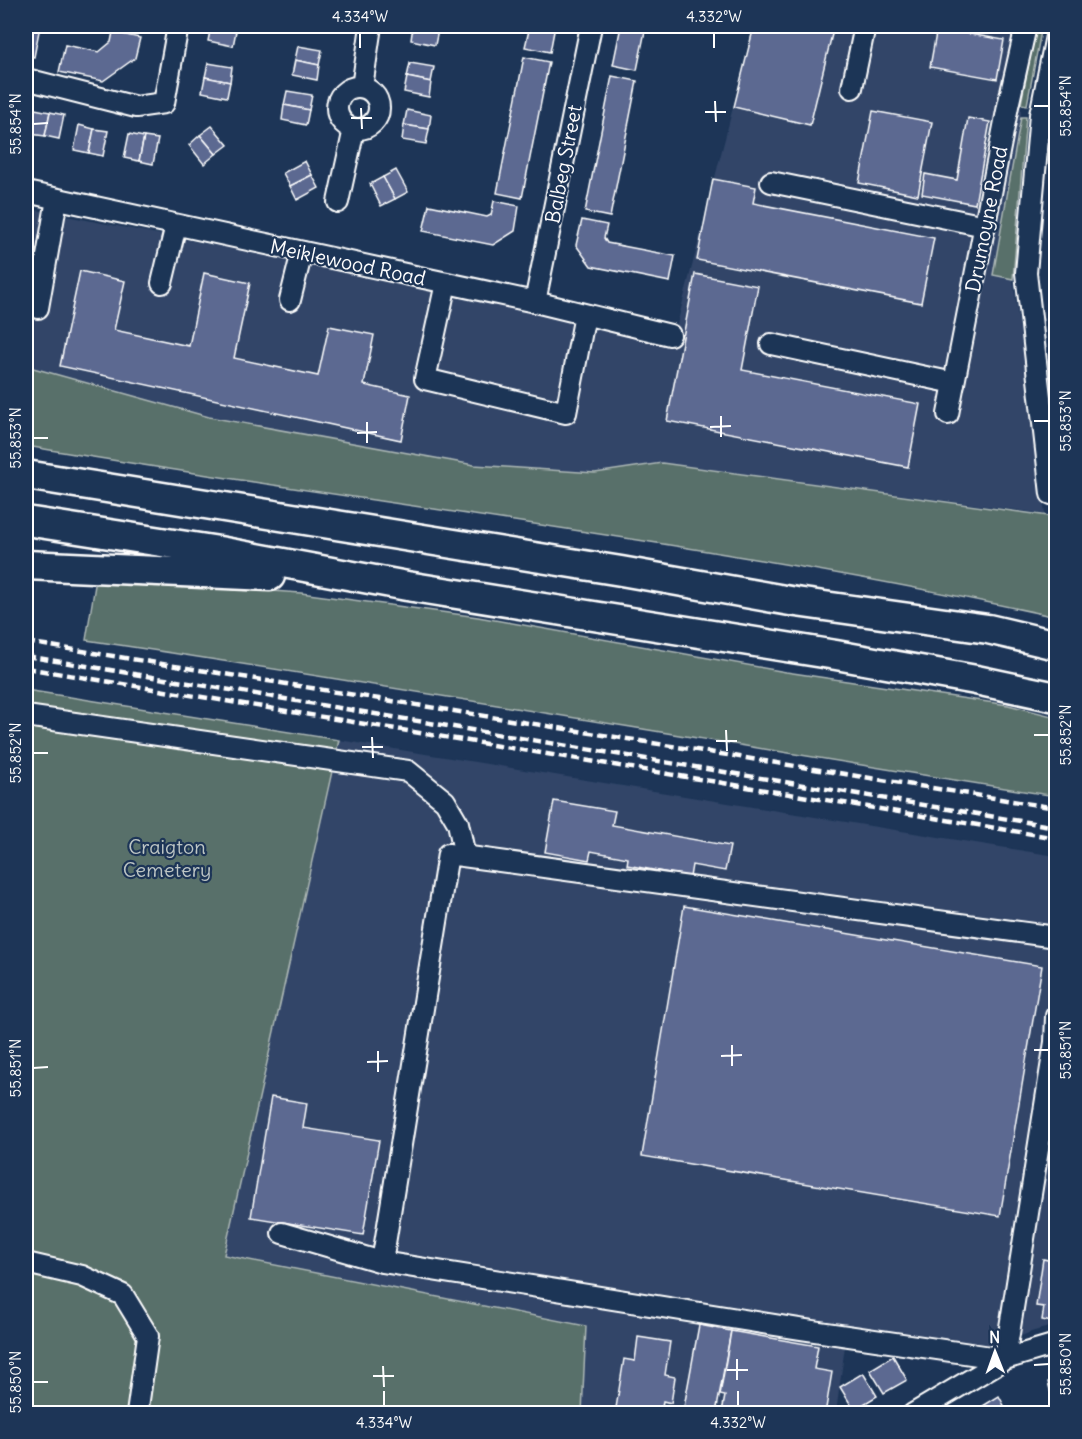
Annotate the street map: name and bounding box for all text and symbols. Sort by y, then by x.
text: 4.334°W [332,7,388,26]
text: 4.332°W [686,7,742,26]
text: 55.854°N [1056,75,1075,137]
text: 55.854°N [6,93,25,155]
street label: Balbeg Street [539,102,587,225]
street label: Drumoyne Road [960,144,1012,294]
street label: Meiklewood Road [268,233,428,291]
text: 55.853°N [1056,390,1075,452]
text: 55.853°N [6,407,25,469]
text: 55.852°N [1056,704,1075,766]
text: 55.852°N [6,722,25,784]
park label: Craigton Cemetery [123,834,211,882]
text: 55.851°N [1056,1021,1075,1079]
text: 55.851°N [6,1039,25,1097]
north arrow [965,1322,1025,1382]
text: N [989,1327,1000,1347]
text: 55.850°N [1056,1333,1075,1395]
text: 55.850°N [6,1351,25,1413]
text: 4.334°W [356,1413,412,1432]
text: 4.332°W [710,1413,766,1432]

